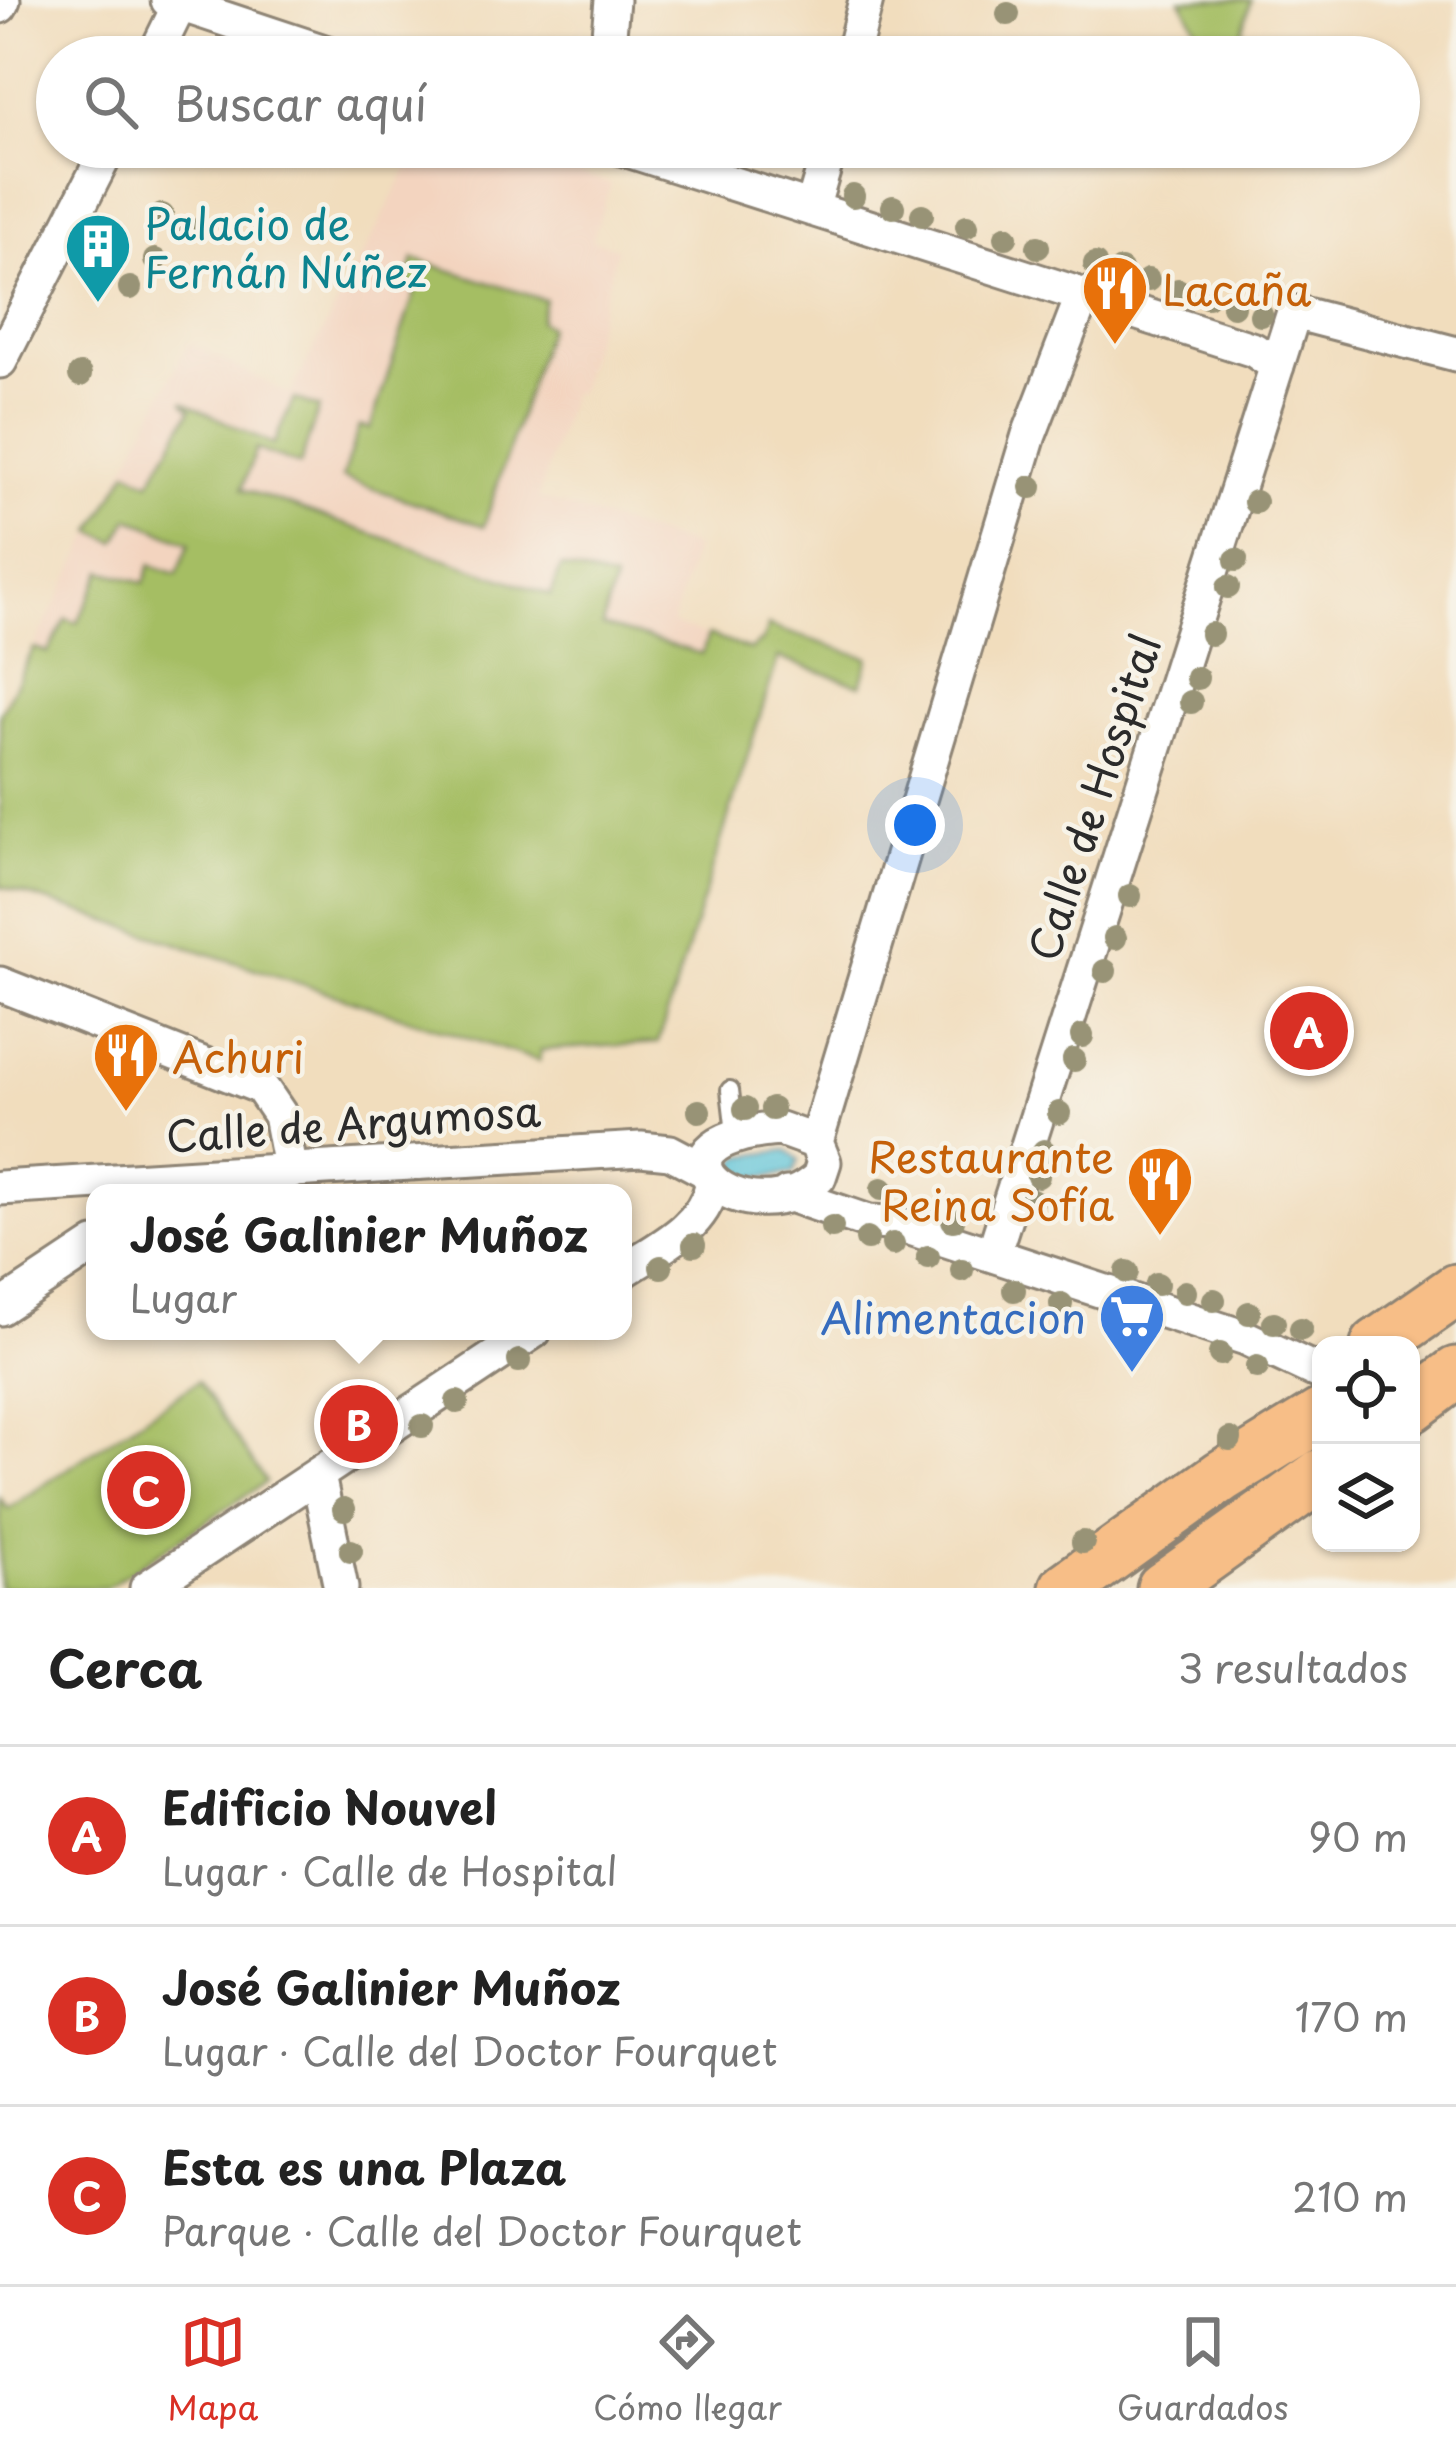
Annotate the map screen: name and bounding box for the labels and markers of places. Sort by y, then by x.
place label: Palacio de Fernán Núñez [144,191,427,302]
building icon: Palacio de Fernán Núñez [63,211,133,305]
restaurant icon: Lacaña [1080,253,1150,347]
place label: Lacaña [1162,257,1312,320]
pin: A [1270,986,1348,1076]
restaurant icon: Achuri [91,1020,161,1114]
place label: Achuri [172,1024,304,1087]
place label: Restaurante Reina Sofía [868,1124,1114,1235]
restaurant icon: Restaurante Reina Sofía [1125,1144,1195,1238]
supermarket icon: Alimentacion [1097,1281,1167,1375]
place label: Alimentacion [820,1285,1086,1348]
pin: B [320,1379,398,1469]
pin: C [107,1445,185,1535]

